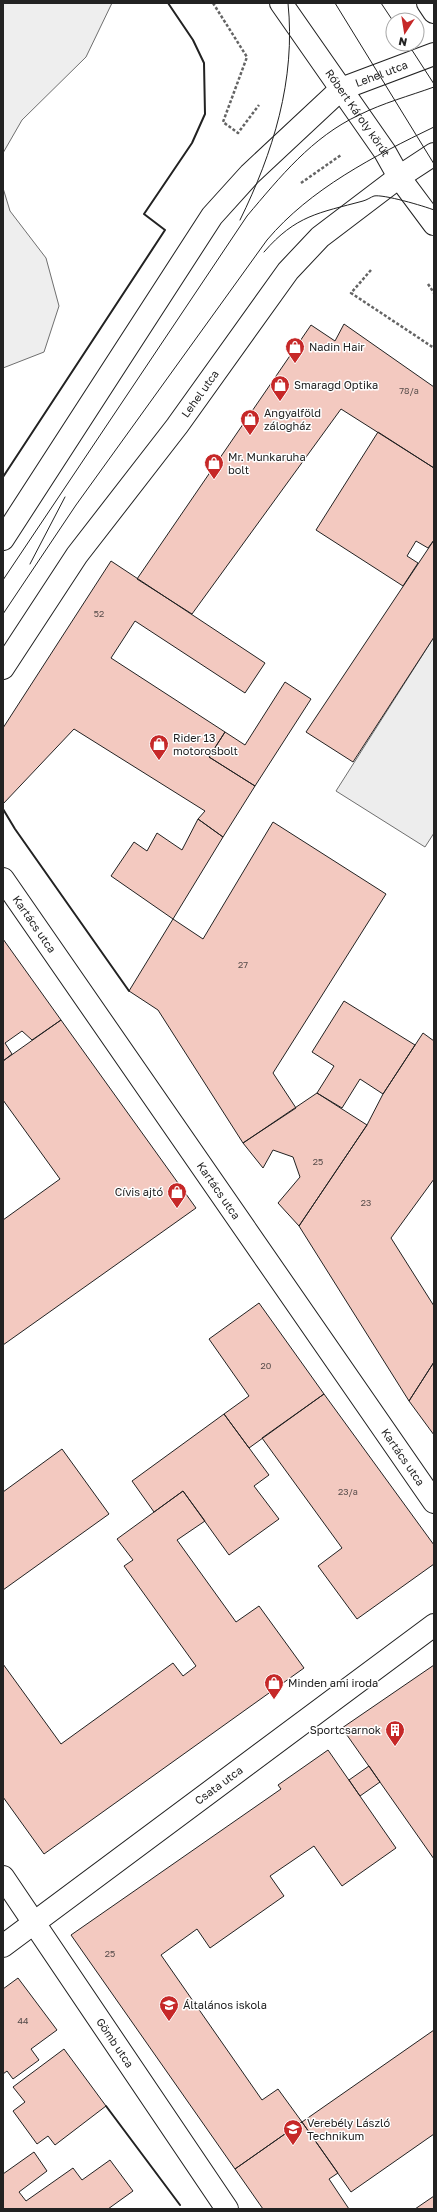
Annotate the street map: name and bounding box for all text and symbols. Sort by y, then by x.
north arrow [385,12,425,52]
text: N [397,35,408,49]
street label: Lehel utca [353,58,409,89]
street label: Róbert Károly körút [323,66,393,158]
shop icon: Nadin Hair [284,336,306,364]
place label: Nadin Hair [309,340,365,353]
street label: Lehel utca [178,367,221,420]
shop icon: Smaragd Optika [269,374,291,402]
place label: Smaragd Optika [294,378,378,391]
house number: 78/a [399,385,419,396]
place label: Angyalföld zálogház [264,406,321,432]
shop icon: Angyalföld zálogház [239,408,261,436]
place label: Mr. Munkaruha bolt [228,450,306,476]
shop icon: Mr. Munkaruha bolt [203,452,225,480]
house number: 52 [94,608,104,619]
place label: Rider 13 motorosbolt [173,731,238,757]
shop icon: Rider 13 motorosbolt [148,733,170,761]
street label: Kartács utca [10,893,59,955]
house number: 27 [238,959,248,970]
house number: 25 [313,1156,323,1167]
street label: Kartács utca [195,1159,243,1222]
shop icon: Cívis ajtó [166,1181,188,1209]
place label: Cívis ajtó [115,1185,163,1198]
house number: 23 [361,1197,371,1208]
house number: 20 [261,1360,272,1371]
street label: Kartács utca [379,1426,428,1488]
house number: 23/a [338,1486,358,1497]
shop icon: Minden ami iroda [263,1672,285,1700]
place label: Minden ami iroda [288,1676,378,1689]
building icon: Sportcsarnok [384,1719,406,1747]
place label: Sportcsarnok [310,1723,381,1736]
street label: Csata utca [192,1763,245,1807]
house number: 25 [105,1948,115,1959]
school or university icon: Általános iskola [158,1994,180,2022]
place label: Általános iskola [183,1998,267,2011]
house number: 44 [18,2015,29,2026]
street label: Gömb utca [94,2015,137,2070]
place label: Verebély László Technikum [307,2116,390,2142]
school or university icon: Verebély László Technikum [282,2118,304,2146]

